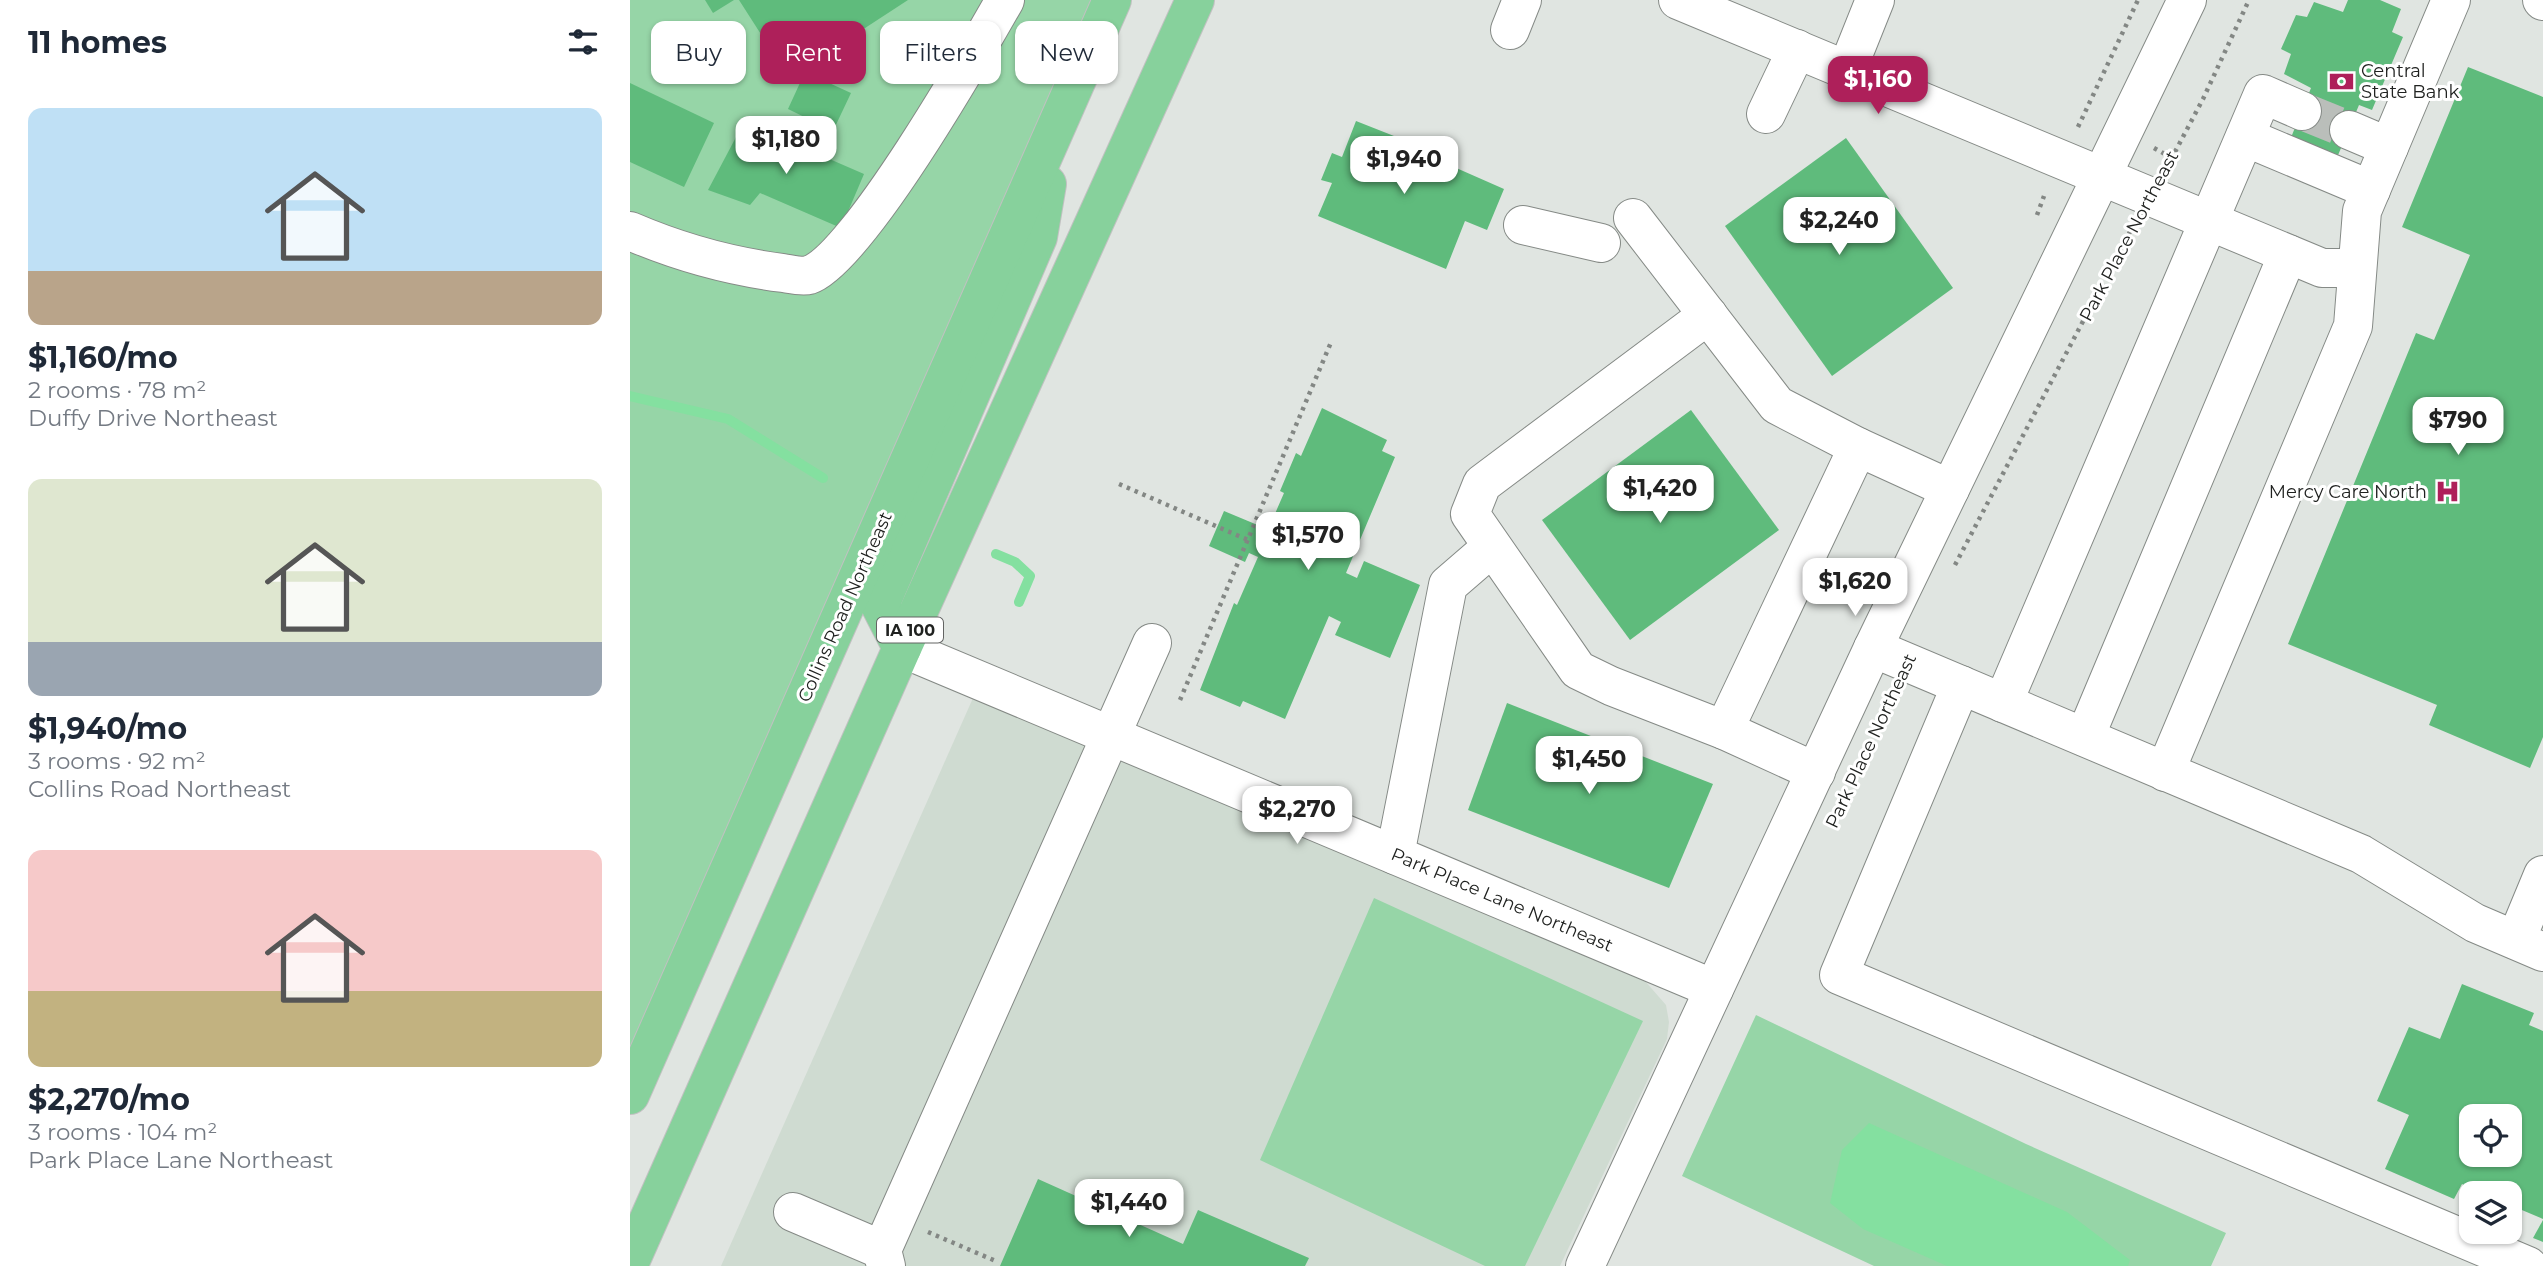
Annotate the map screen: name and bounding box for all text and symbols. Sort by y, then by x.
chip: Buy [651,21,746,84]
chip: Rent [760,21,866,84]
chip: Filters [880,21,1001,84]
chip: New [1015,21,1118,84]
icon: filters [564,23,602,61]
text: 11 homes [28,24,167,61]
pin: $1,160 [1821,57,1935,116]
place label: Central State Bank [2361,60,2460,103]
text: $1,160 [1844,65,1912,93]
bank icon: Central State Bank [2327,67,2355,95]
pin: $1,180 [729,116,843,176]
text: $1,180 [752,125,820,153]
pin: $1,940 [1347,136,1461,196]
text: $1,940 [1366,145,1442,173]
street label: Park Place Northeast [2075,147,2183,325]
icon: home [252,153,378,279]
pin: $2,240 [1782,198,1896,257]
text: $2,240 [1799,206,1879,234]
text: $1,160/mo [28,339,178,376]
text: 2 rooms · 78 m² [28,376,206,404]
pin: $790 [2417,398,2499,457]
text: Duffy Drive Northeast [28,404,278,432]
text: $790 [2429,406,2487,434]
pin: $1,420 [1603,466,1717,525]
text: $1,420 [1623,474,1697,502]
hospital icon: Mercy Care North [2433,478,2461,506]
place label: Mercy Care North [2269,481,2427,503]
street label: Collins Road Northeast [793,509,897,705]
pin: $1,570 [1251,512,1365,572]
text: $1,570 [1272,521,1344,549]
icon: home [252,524,378,650]
pin: $1,620 [1798,558,1912,618]
text: $1,620 [1818,567,1892,595]
road number: IA 100 [877,618,943,642]
street label: Park Place Northeast [1821,650,1921,832]
text: $1,940/mo [28,710,187,747]
pin: $1,450 [1532,736,1646,796]
text: $1,450 [1552,745,1626,773]
text: 3 rooms · 92 m² [28,747,206,775]
text: Collins Road Northeast [28,775,291,803]
pin: $2,270 [1240,786,1354,846]
text: $2,270 [1258,795,1336,823]
street label: Park Place Lane Northeast [1388,843,1616,957]
icon: home [252,895,378,1021]
text: $2,270/mo [28,1081,190,1118]
map controls [2459,1104,2522,1244]
button: locate [2459,1104,2522,1167]
text: 3 rooms · 104 m² [28,1118,217,1146]
text: Park Place Lane Northeast [28,1146,333,1174]
pin: $1,440 [1072,1180,1186,1239]
button: layers [2459,1181,2522,1244]
text: $1,440 [1091,1188,1167,1216]

